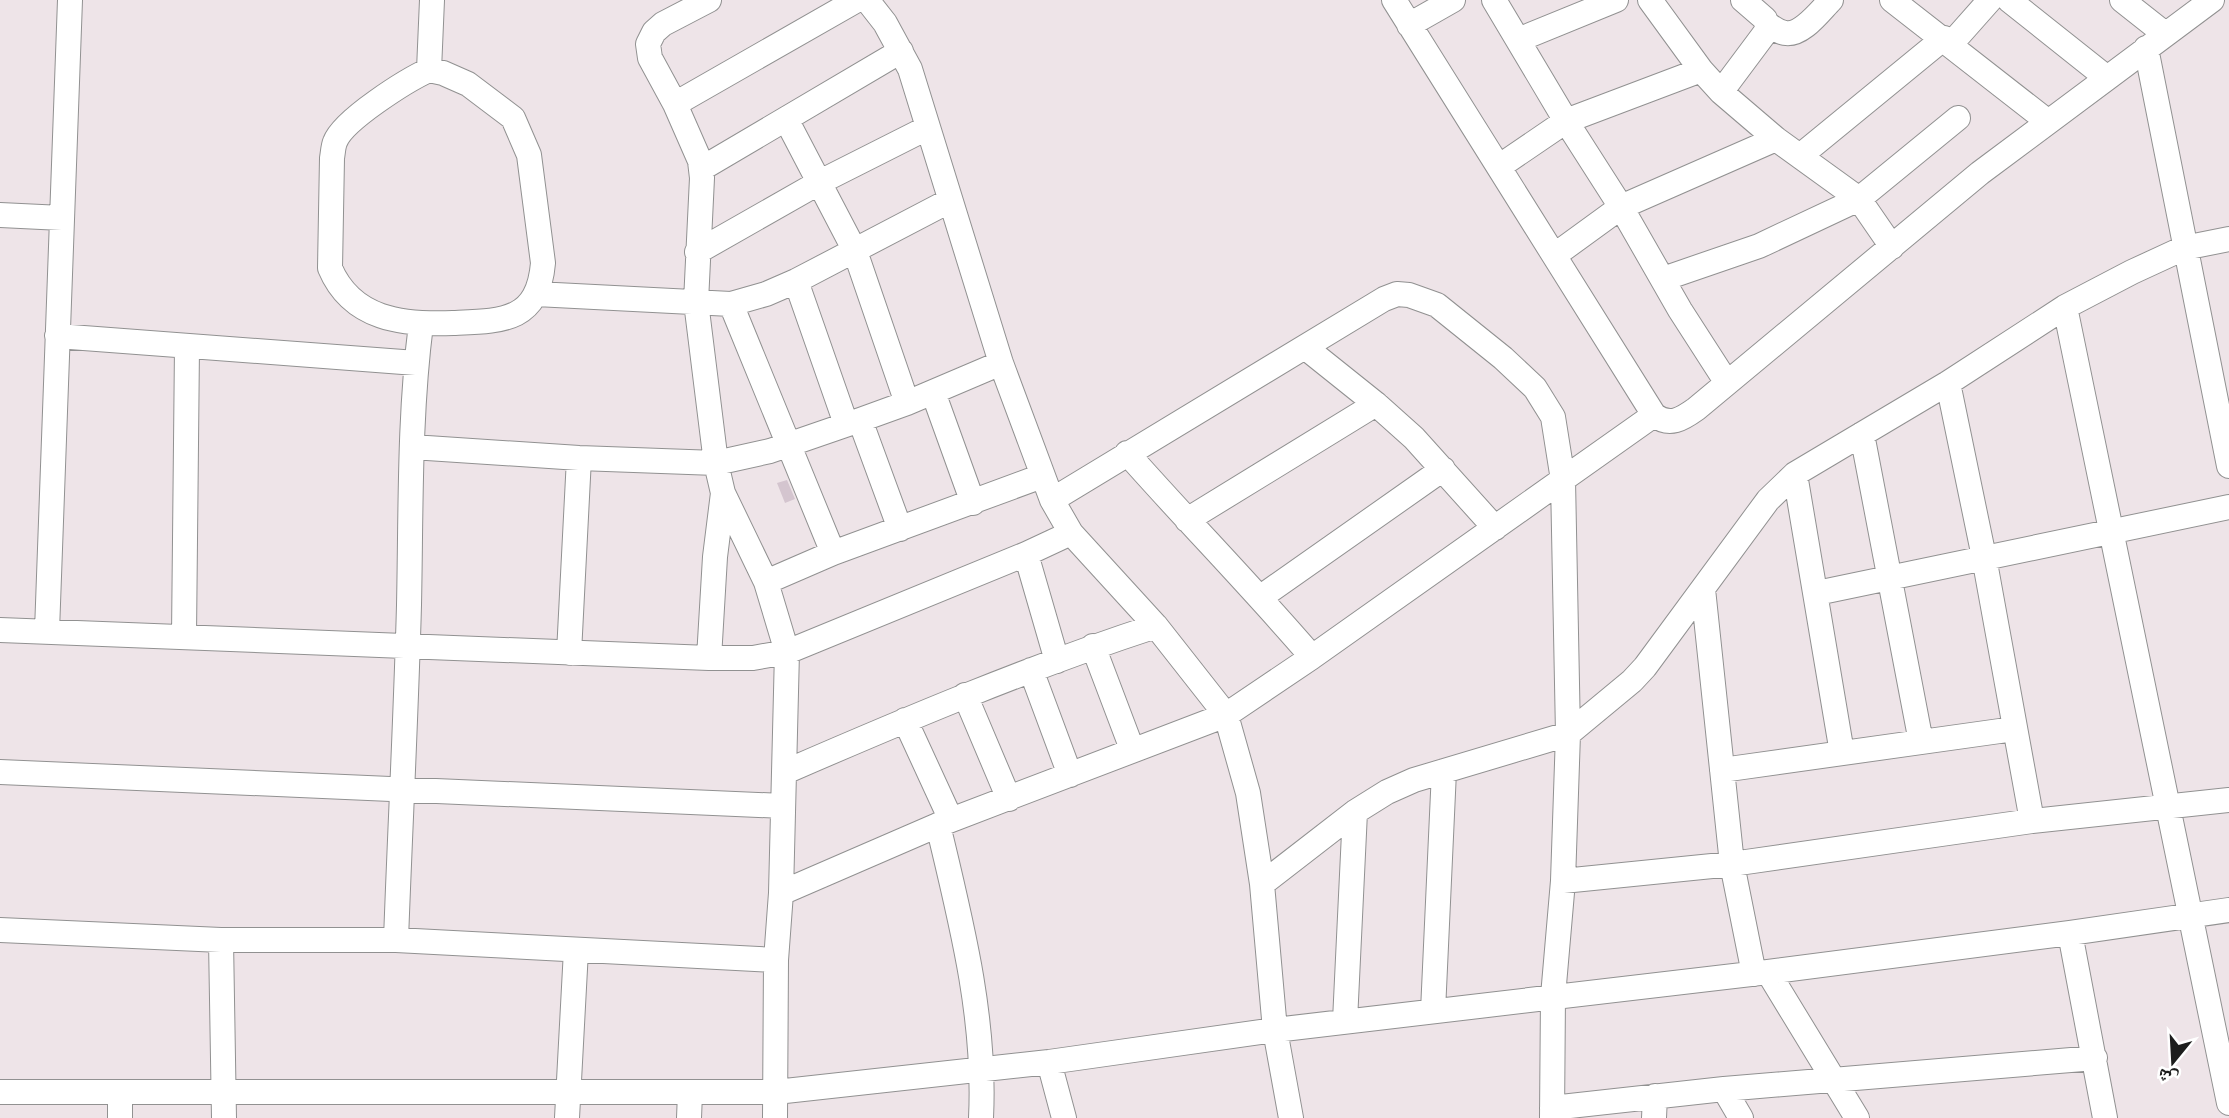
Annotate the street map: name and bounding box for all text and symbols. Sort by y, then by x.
north arrow [2138,1027,2208,1097]
text: ش [2154,1064,2181,1093]

